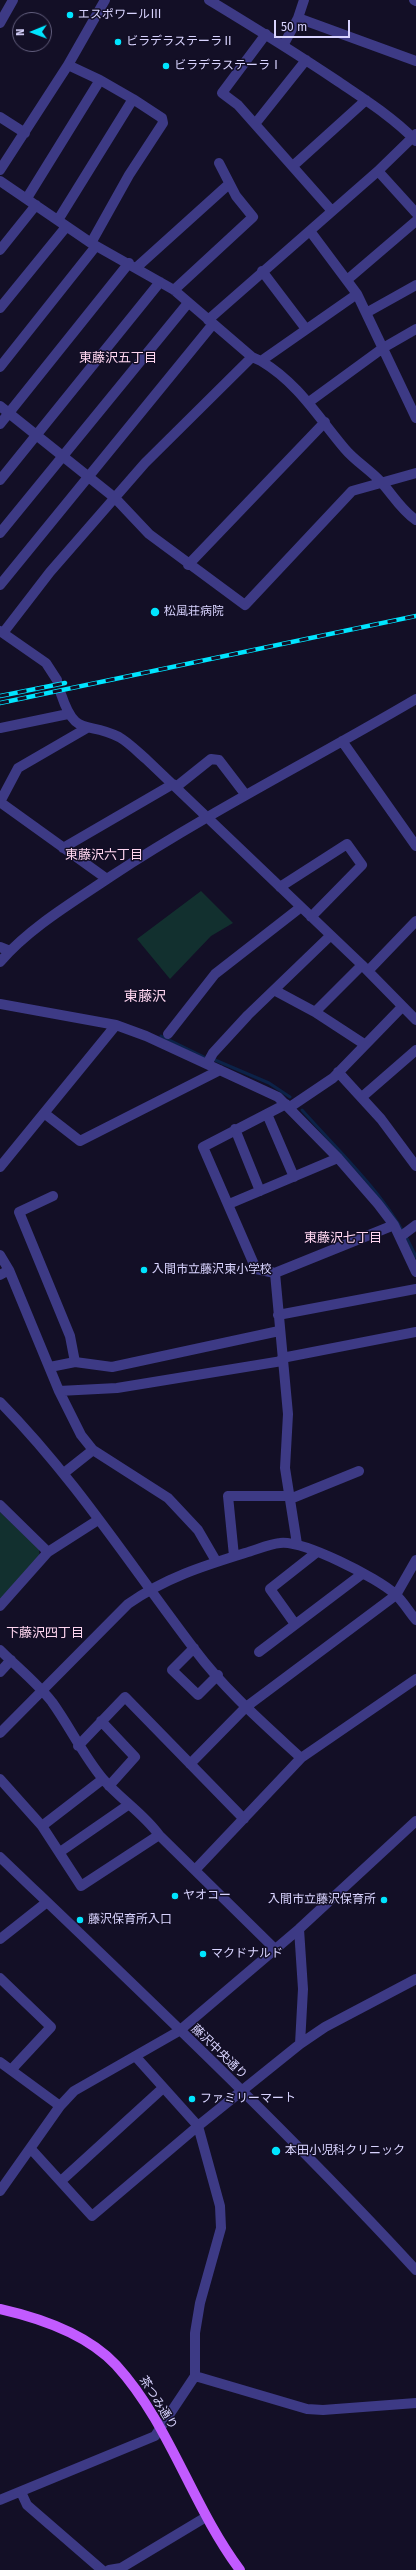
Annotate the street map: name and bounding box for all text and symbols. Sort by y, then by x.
place label: エスポワールⅢ [78,8,162,22]
marker: エスポワールⅢ [65,10,75,20]
north arrow [12,12,52,52]
scale bar [276,12,352,38]
text: 50 m [281,20,307,34]
text: N [14,28,27,36]
place label: ビラデラステーラⅡ [126,35,234,49]
marker: ビラデラステーラⅡ [113,37,123,47]
place label: ビラデラステーラⅠ [174,59,282,73]
marker: ビラデラステーラⅠ [161,61,171,71]
district label: 東藤沢五丁目 [79,350,157,366]
place label: 松風荘病院 [164,605,224,619]
marker: 松風荘病院 [149,606,161,618]
district label: 東藤沢六丁目 [65,847,143,863]
district label: 東藤沢 [124,989,166,1005]
district label: 東藤沢七丁目 [304,1230,382,1246]
place label: 入間市立藤沢東小学校 [152,1263,272,1277]
marker: 入間市立藤沢東小学校 [139,1265,149,1275]
district label: 下藤沢四丁目 [6,1625,84,1641]
place label: ヤオコー [183,1889,231,1903]
marker: ヤオコー [170,1891,180,1901]
place label: 入間市立藤沢保育所 [268,1893,376,1907]
marker: 入間市立藤沢保育所 [379,1895,389,1905]
place label: 藤沢保育所入口 [88,1913,172,1927]
marker: 藤沢保育所入口 [75,1915,85,1925]
place label: マクドナルド [211,1947,283,1961]
marker: マクドナルド [198,1949,208,1959]
street label: 藤沢中央通り [188,2022,250,2082]
place label: ファミリーマート [200,2092,296,2106]
marker: ファミリーマート [187,2094,197,2104]
place label: 本田小児科クリニック [285,2144,405,2158]
marker: 本田小児科クリニック [270,2145,282,2157]
street label: 茶つみ通り [136,2374,180,2432]

